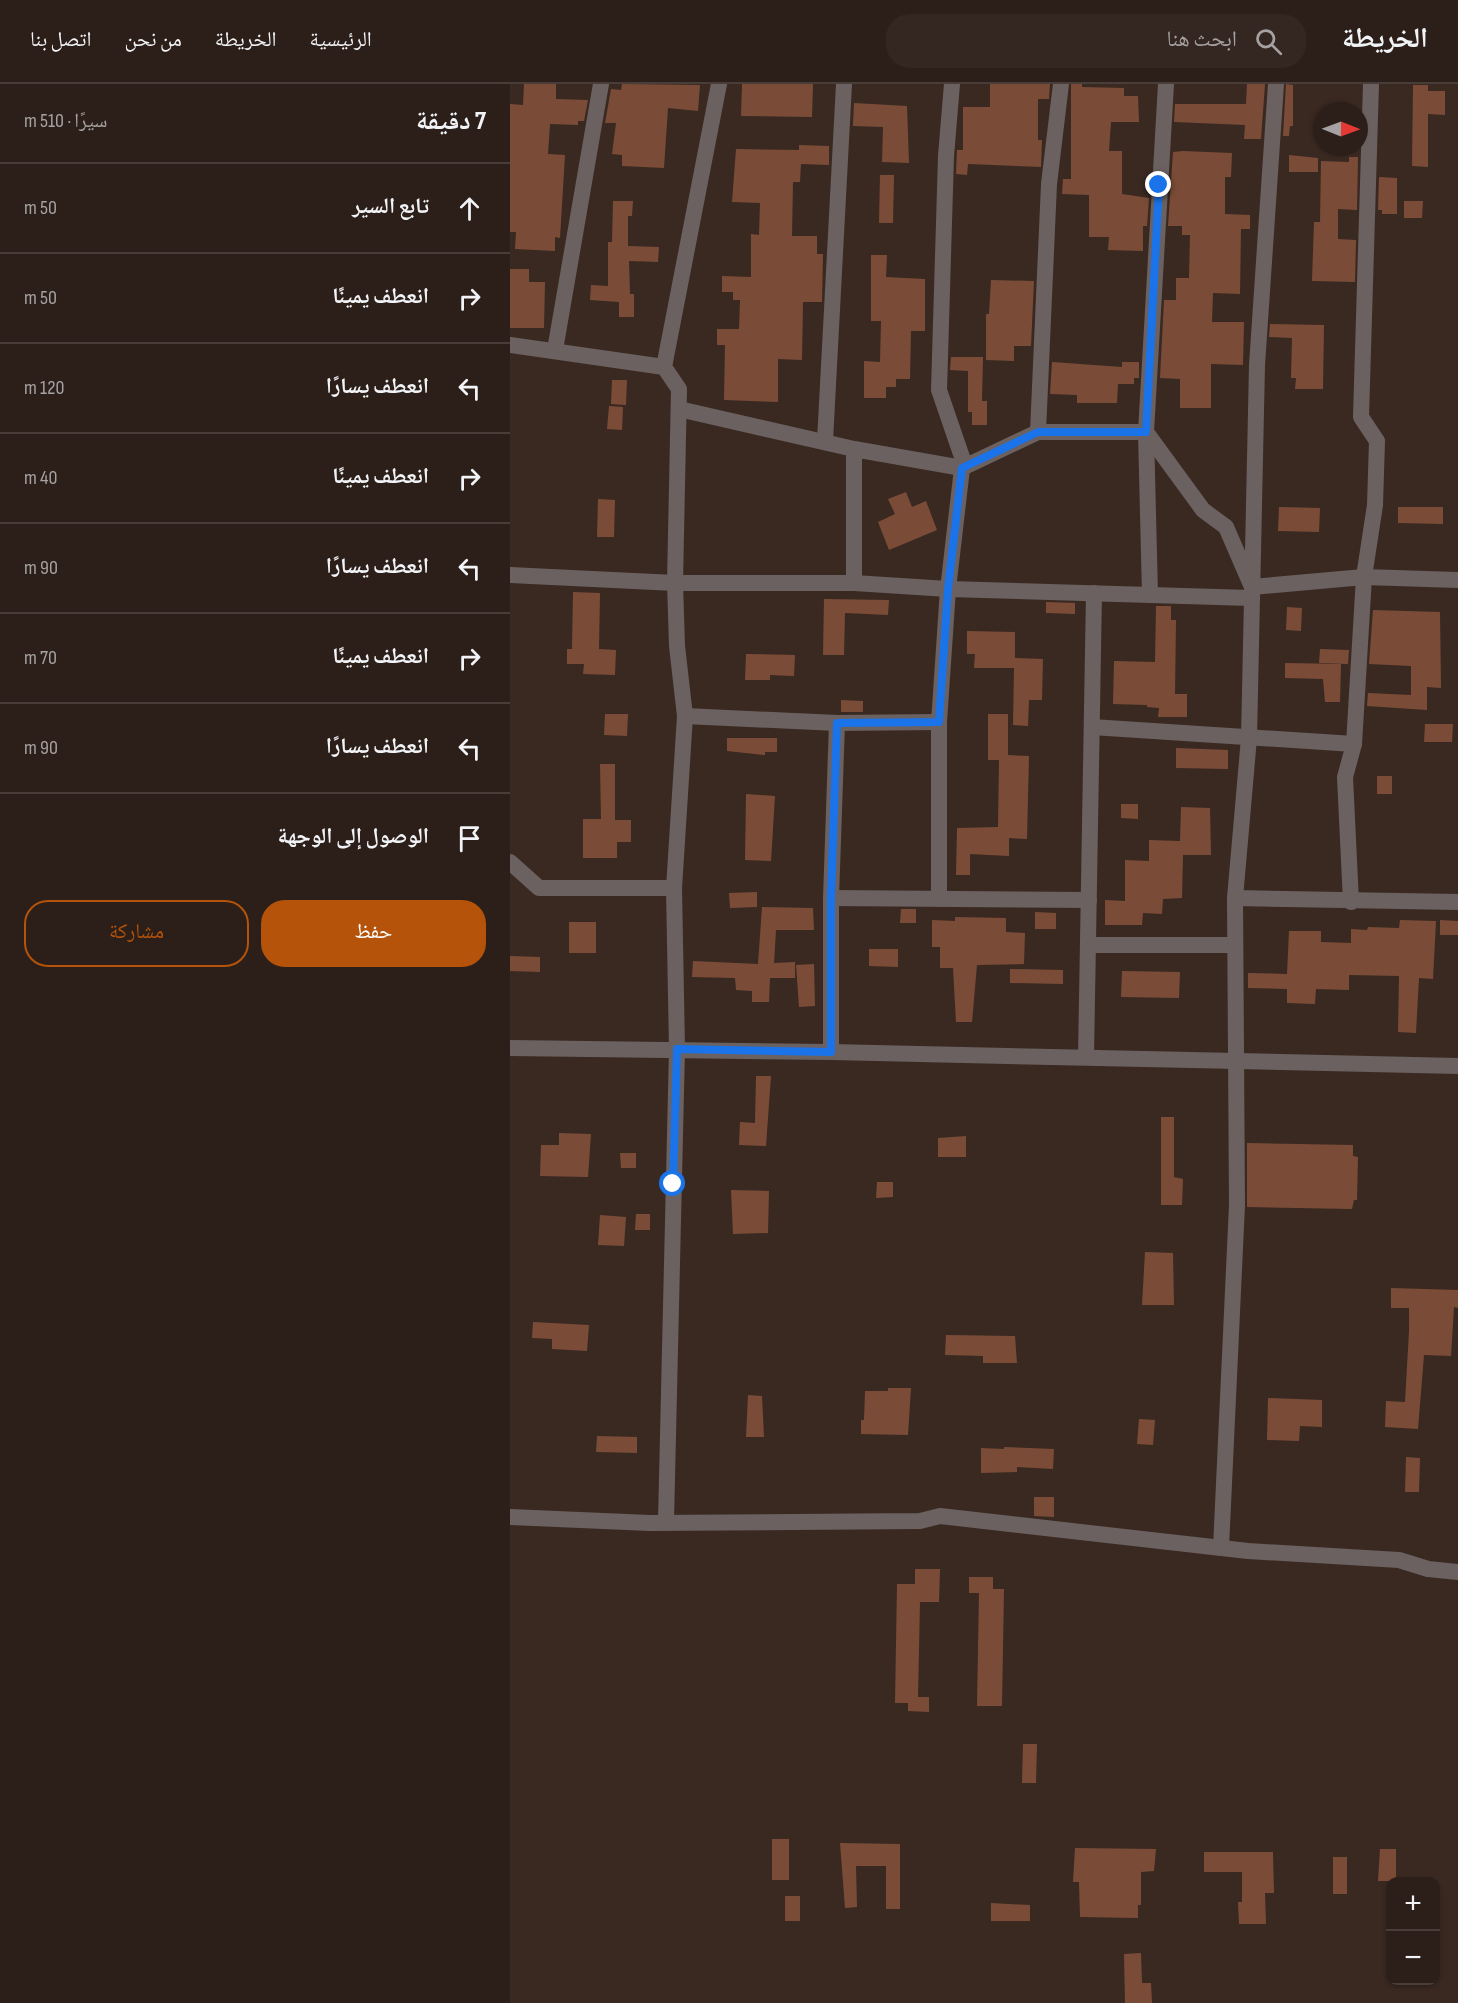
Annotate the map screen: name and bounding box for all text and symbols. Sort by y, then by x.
search box [886,14,1306,68]
text: الخريطة [1342,22,1428,55]
icon: search [1252,25,1285,58]
text: ابحث هنا [1167,26,1237,53]
text: اتصل بنا [30,27,92,52]
text: من نحن [125,27,182,52]
text: الخريطة [215,27,277,52]
text: الرئيسية [310,27,372,52]
north arrow [1314,102,1368,156]
text: 7 دقيقة [416,106,486,137]
text: سيرًا · 510 m [24,109,108,133]
route end [1145,171,1171,197]
icon: ahead [453,192,486,225]
text: تابع السير [352,193,429,220]
text: 50 m [24,196,57,220]
icon: right [453,282,486,315]
text: انعطف يمينًا [332,283,429,310]
text: 50 m [24,286,57,310]
icon: left [453,372,486,405]
text: انعطف يسارًا [326,373,429,400]
text: 120 m [24,376,64,400]
icon: right [453,462,486,495]
text: انعطف يمينًا [332,463,429,490]
text: 40 m [24,466,57,490]
icon: left [453,552,486,585]
text: انعطف يسارًا [326,553,429,580]
text: 90 m [24,556,58,580]
icon: right [453,642,486,675]
text: انعطف يمينًا [332,643,429,670]
text: 70 m [24,646,57,670]
icon: left [453,732,486,765]
text: انعطف يسارًا [326,733,429,760]
text: 90 m [24,736,58,760]
icon: arrive [453,822,486,855]
text: الوصول إلى الوجهة [277,823,429,850]
button: مشاركة [24,900,249,967]
button: حفظ [261,900,486,967]
route start [659,1170,685,1196]
map controls [1386,1877,1440,1985]
button: + [1386,1877,1440,1931]
button: − [1386,1931,1440,1985]

